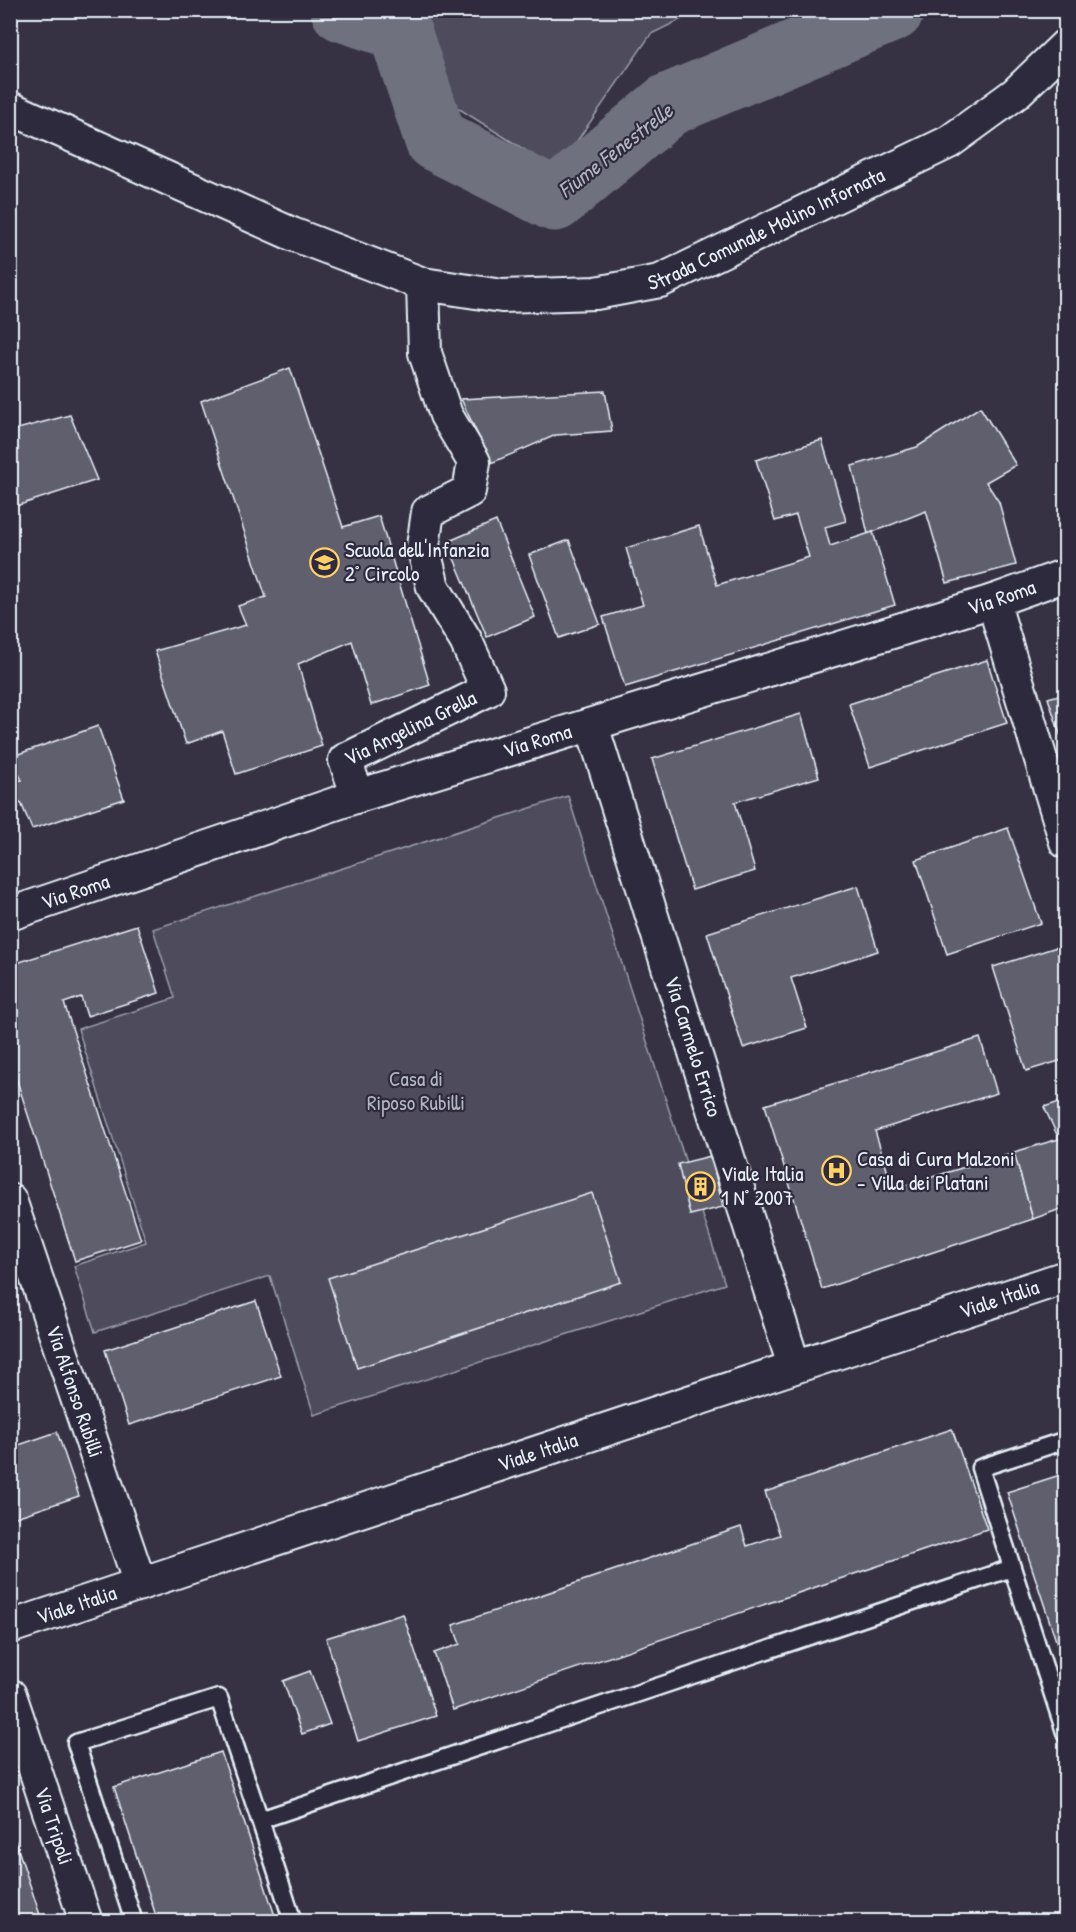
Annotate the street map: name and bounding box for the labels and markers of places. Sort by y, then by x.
place label: Scuola dell'Infanzia 2° Circolo [345,535,489,588]
school or university icon: Scuola dell'Infanzia 2° Circolo [308,546,340,578]
place label: Casa di Cura Malzoni - Villa dei Platani [857,1144,1015,1197]
hospital icon: Casa di Cura Malzoni - Villa dei Platani [820,1155,852,1187]
place label: Viale Italia 1 N° 2007 [721,1159,803,1212]
building icon: Viale Italia 1 N° 2007 [684,1170,716,1202]

